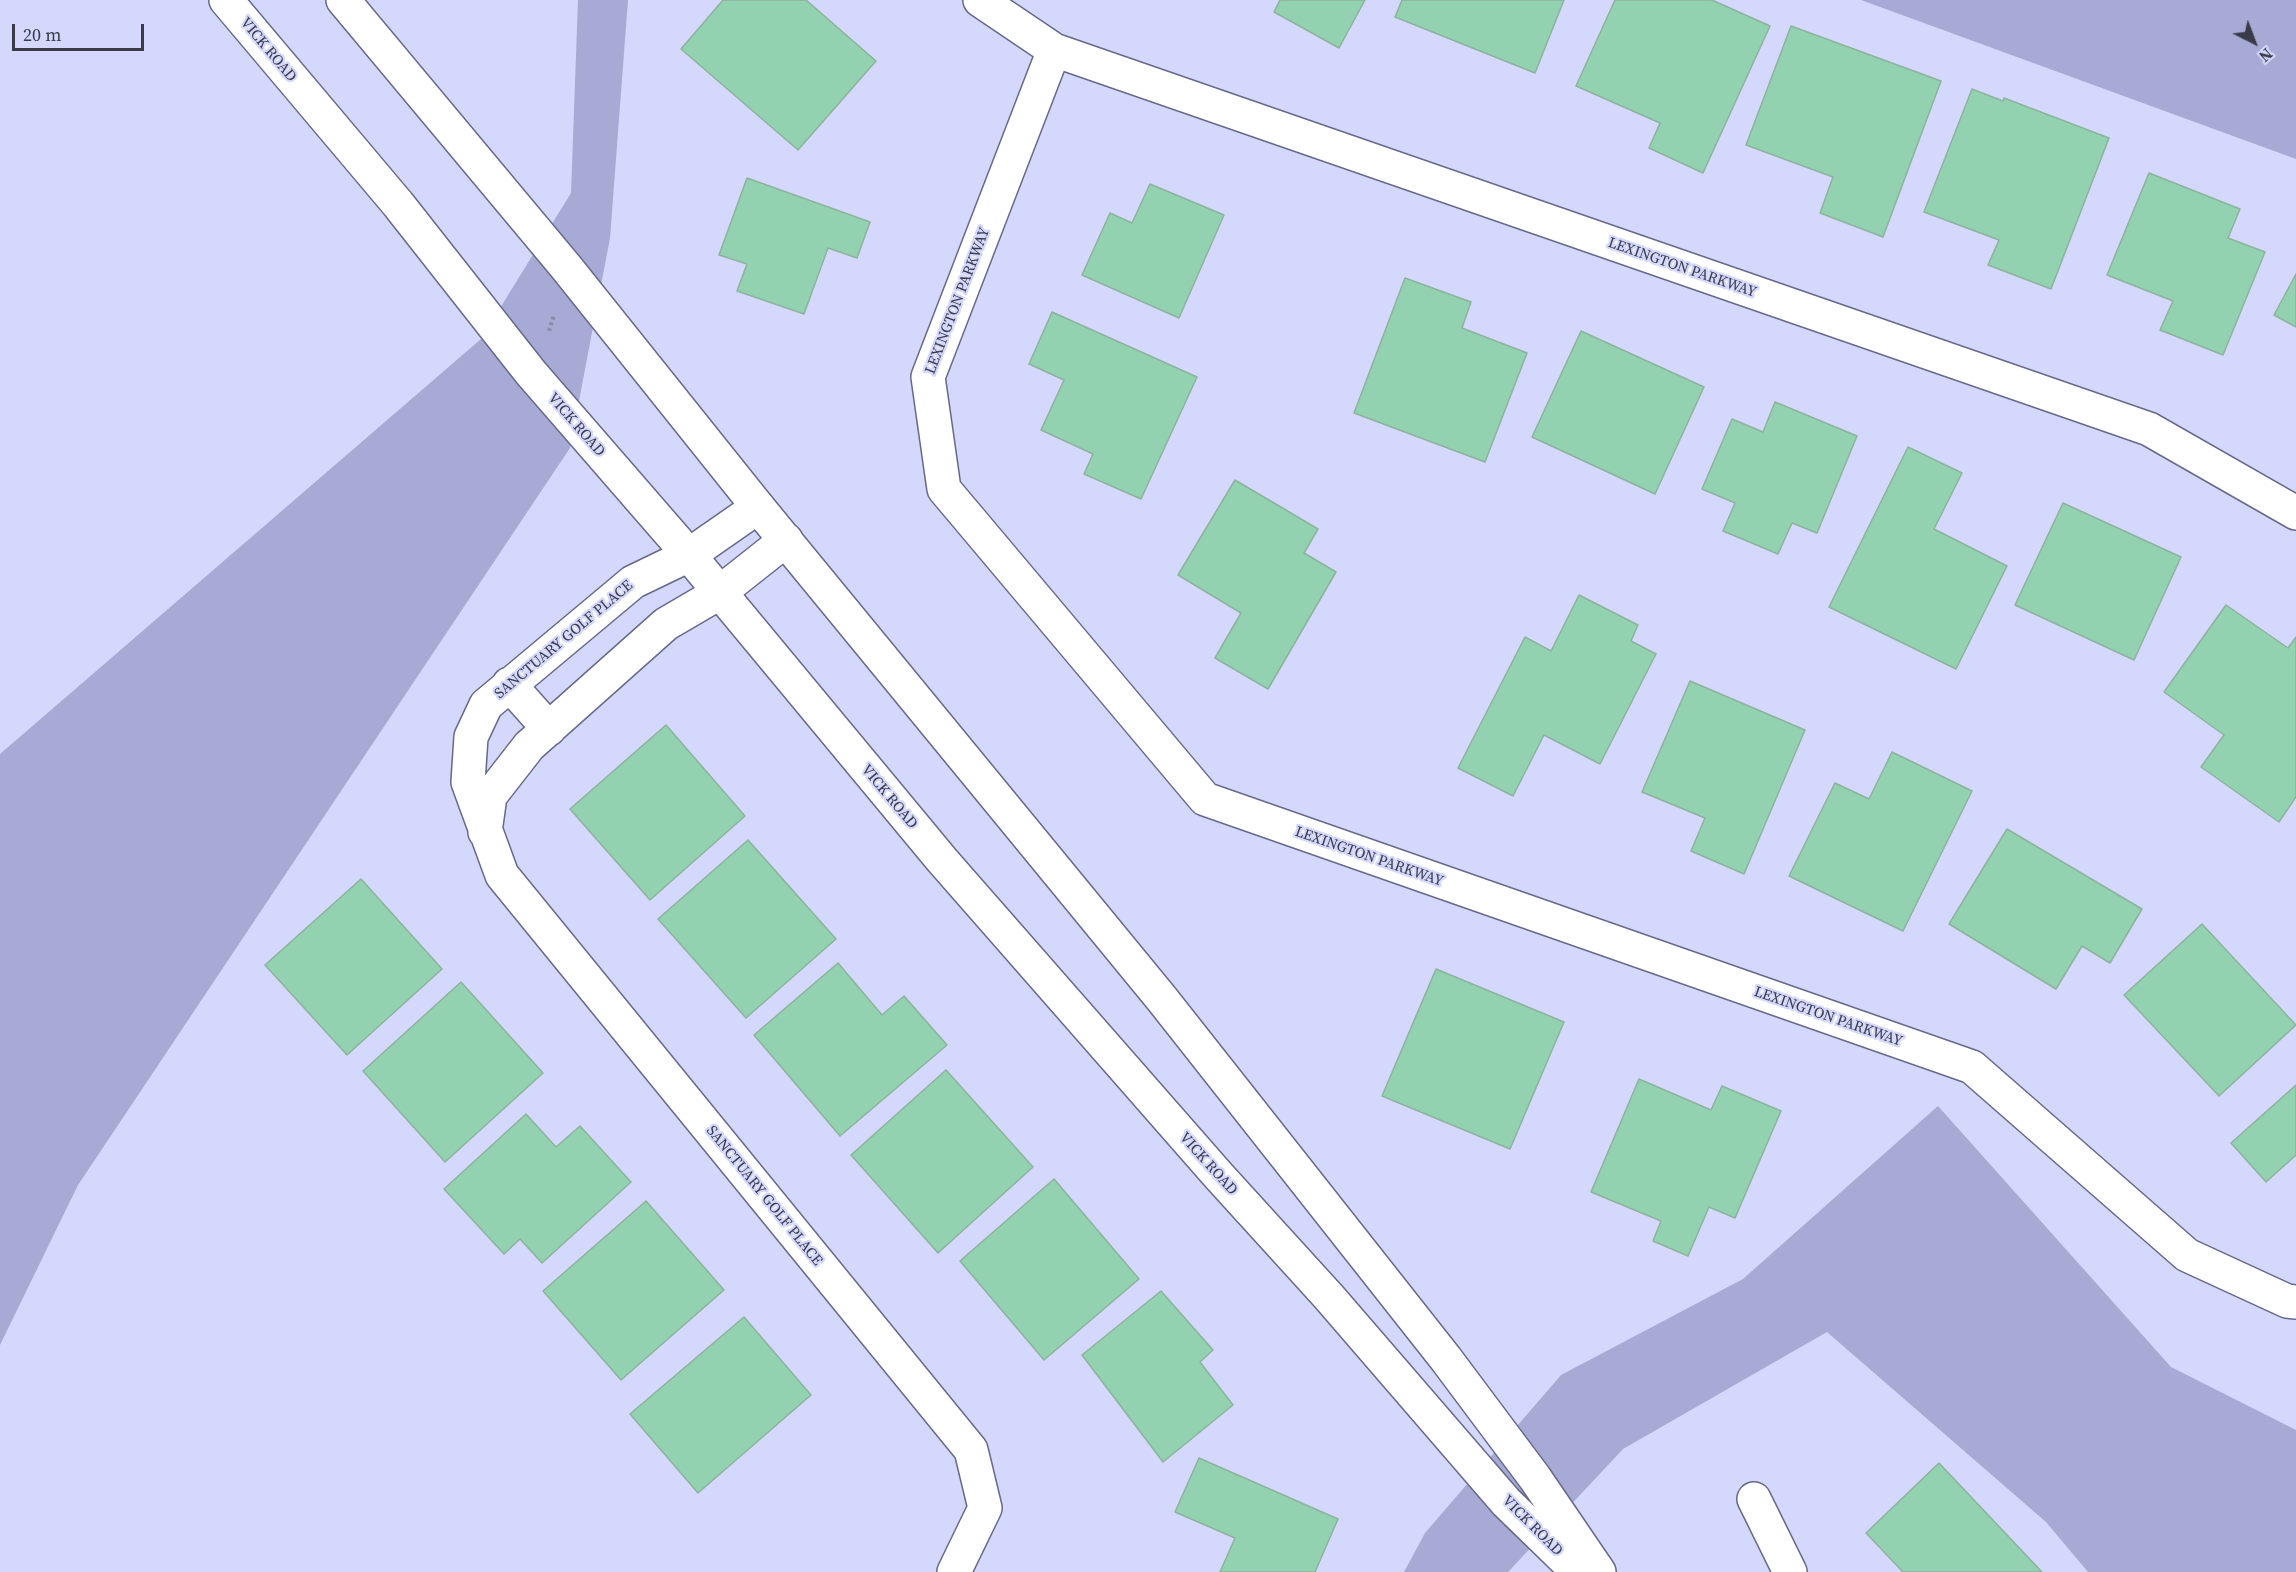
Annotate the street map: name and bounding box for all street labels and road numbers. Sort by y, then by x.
street label: VICK ROAD [236,14,300,86]
street label: LEXINGTON PARKWAY [922,225,994,377]
street label: LEXINGTON PARKWAY [1605,234,1759,302]
street label: VICK ROAD [544,390,608,460]
street label: SANCTUARY GOLF PLACE [491,577,637,703]
street label: VICK ROAD [857,761,921,833]
street label: LEXINGTON PARKWAY [1292,823,1446,891]
street label: LEXINGTON PARKWAY [1751,983,1905,1051]
street label: SANCTUARY GOLF PLACE [702,1122,826,1270]
street label: VICK ROAD [1175,1129,1241,1199]
street label: VICK ROAD [1498,1492,1566,1560]

